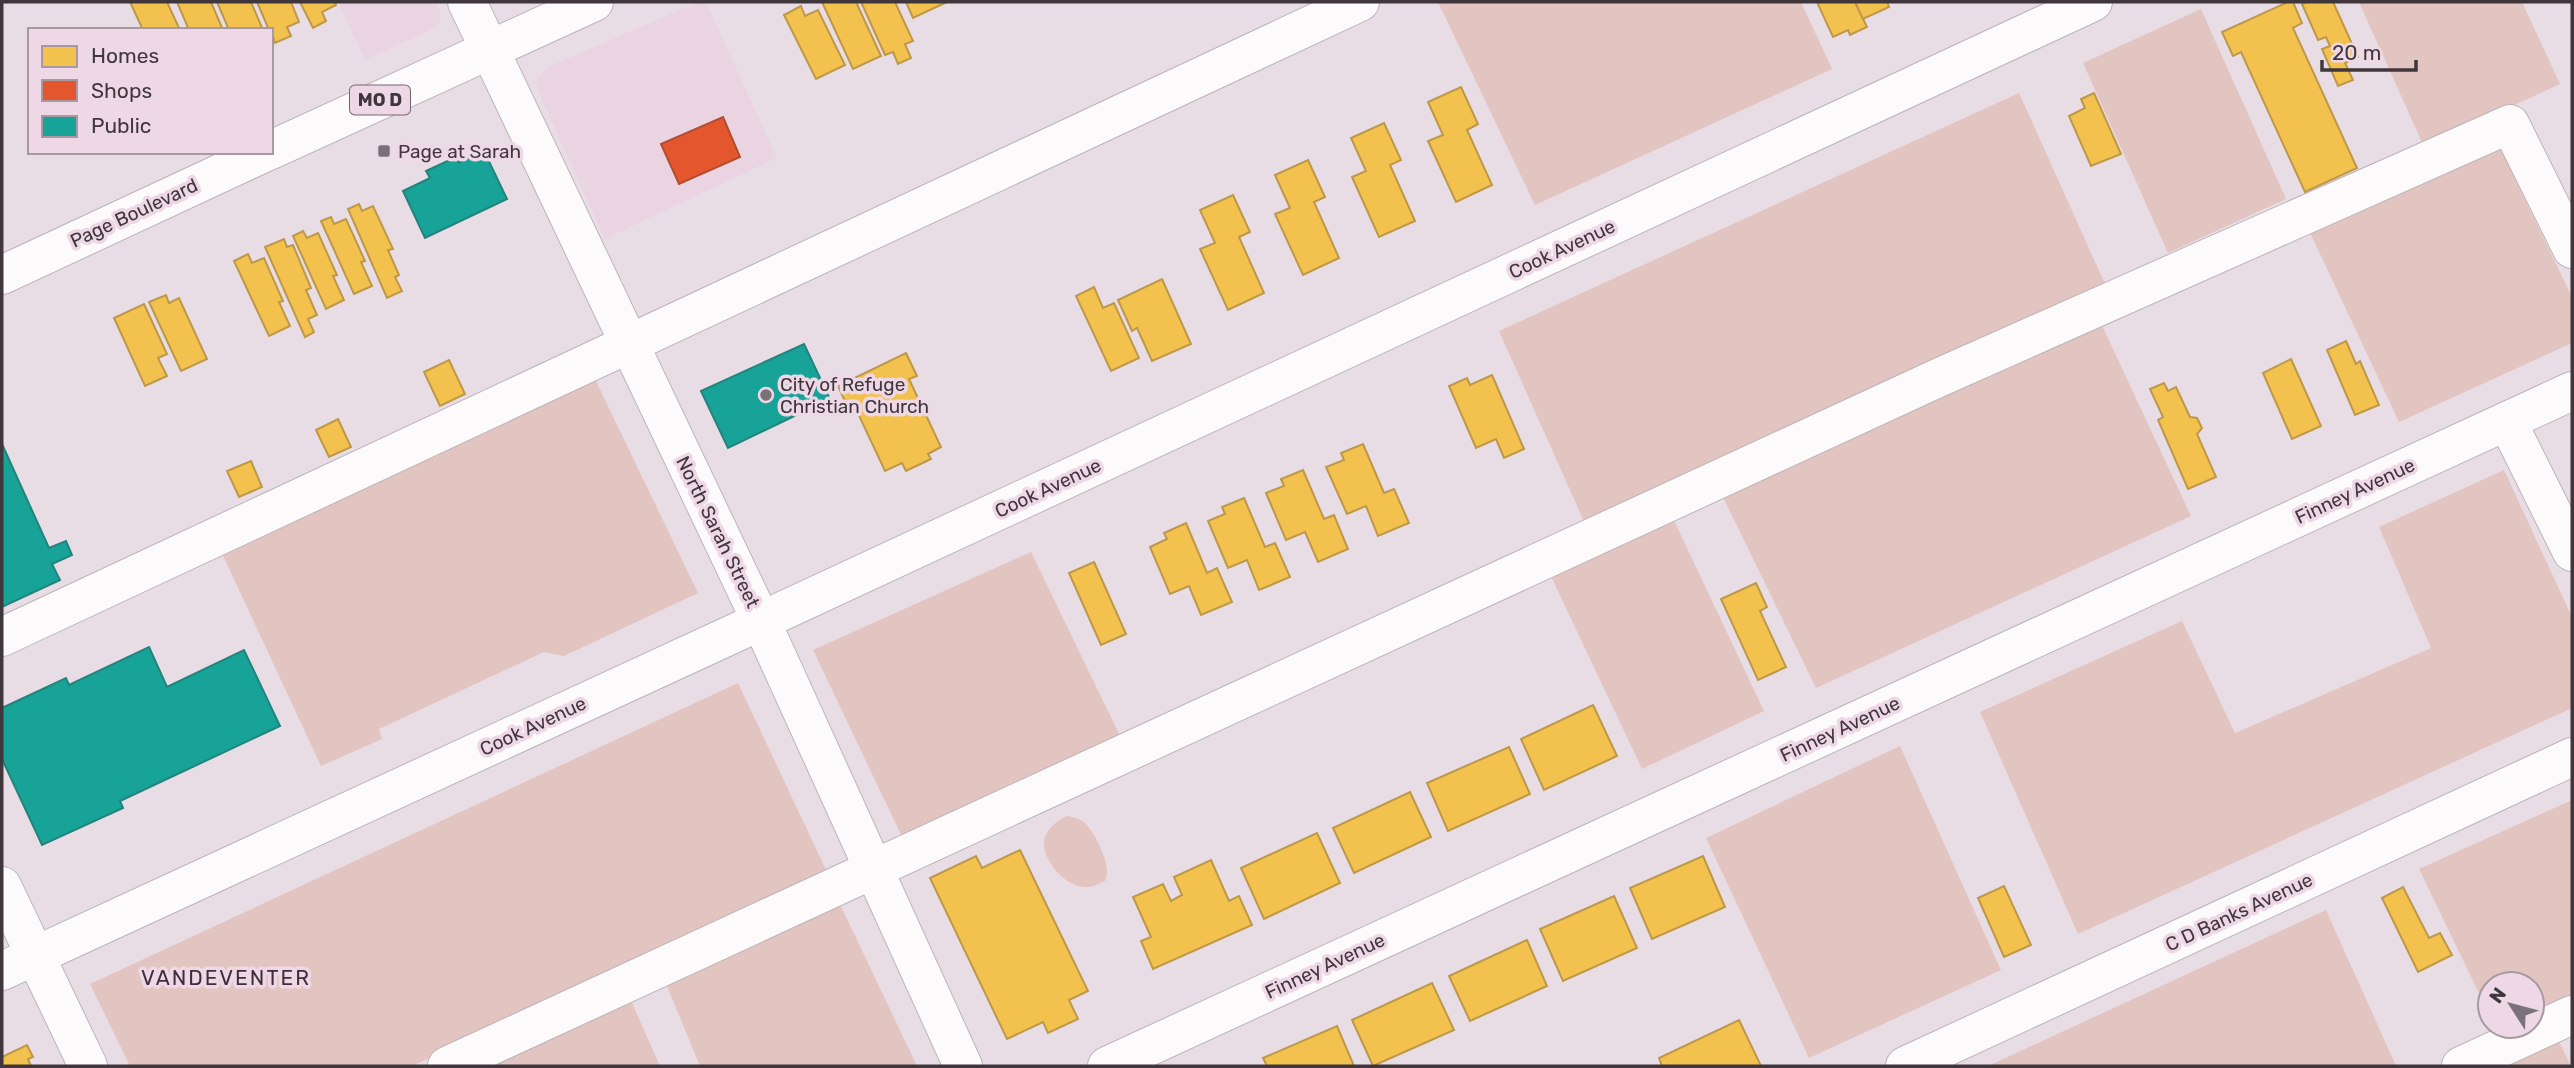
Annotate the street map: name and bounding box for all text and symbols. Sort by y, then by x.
legend [28,28,273,154]
scale bar [2322,28,2416,72]
text: 20 m [2332,40,2381,65]
text: Homes [91,43,159,68]
text: Shops [91,78,152,103]
road number: MO D [350,86,410,114]
text: Public [91,113,151,138]
place label: Page at Sarah [398,140,521,163]
marker: Page at Sarah [376,143,392,159]
street label: Page Boulevard [67,173,201,253]
street label: Cook Avenue [1505,214,1619,284]
place label: City of Refuge Christian Church [780,373,929,418]
marker: City of Refuge Christian Church [758,387,774,403]
street label: North Sarah Street [671,452,765,612]
street label: Cook Avenue [991,453,1105,523]
street label: Finney Avenue [2291,453,2419,529]
street label: Cook Avenue [476,691,590,761]
street label: Finney Avenue [1776,691,1904,767]
street label: C D Banks Avenue [2162,868,2316,956]
street label: Finney Avenue [1261,928,1389,1004]
district label: VANDEVENTER [141,965,311,990]
north arrow [2476,970,2546,1040]
text: N [2484,983,2511,1008]

